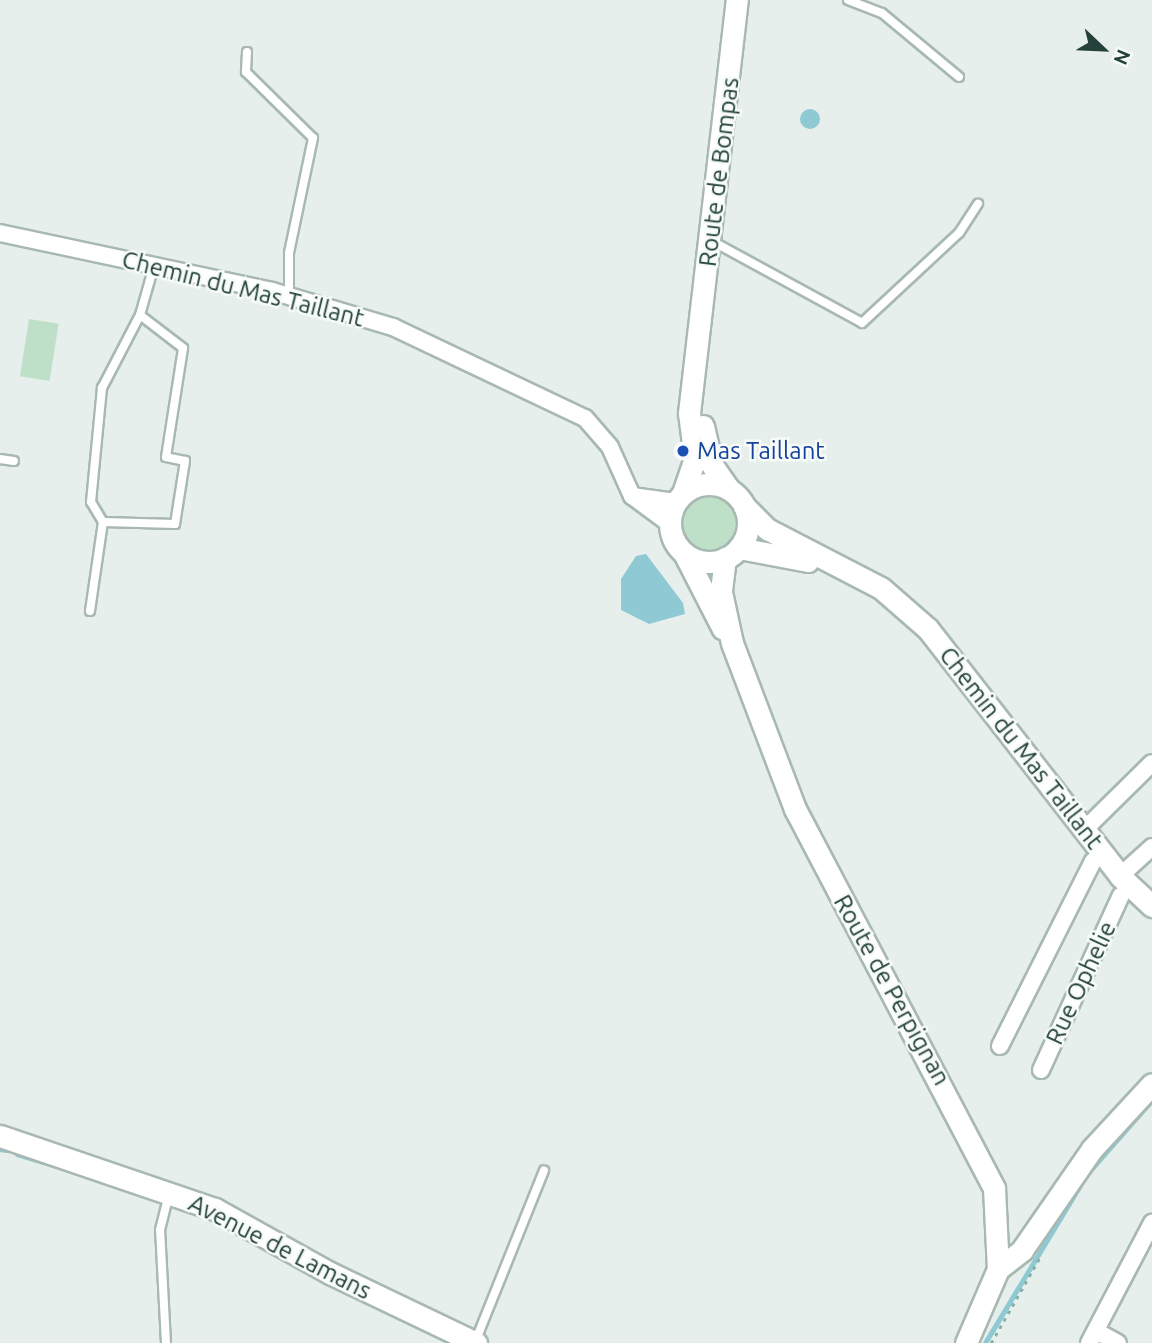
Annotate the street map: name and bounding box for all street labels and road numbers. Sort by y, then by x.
street label: Route de Bompas [693,76,745,268]
street label: Chemin du Mas Taillant [119,245,367,333]
street label: Chemin du Mas Taillant [933,641,1109,855]
street label: Route de Perpignan [828,890,956,1090]
street label: Rue Ophelie [1040,917,1122,1049]
street label: Avenue de Lamans [184,1189,376,1305]

